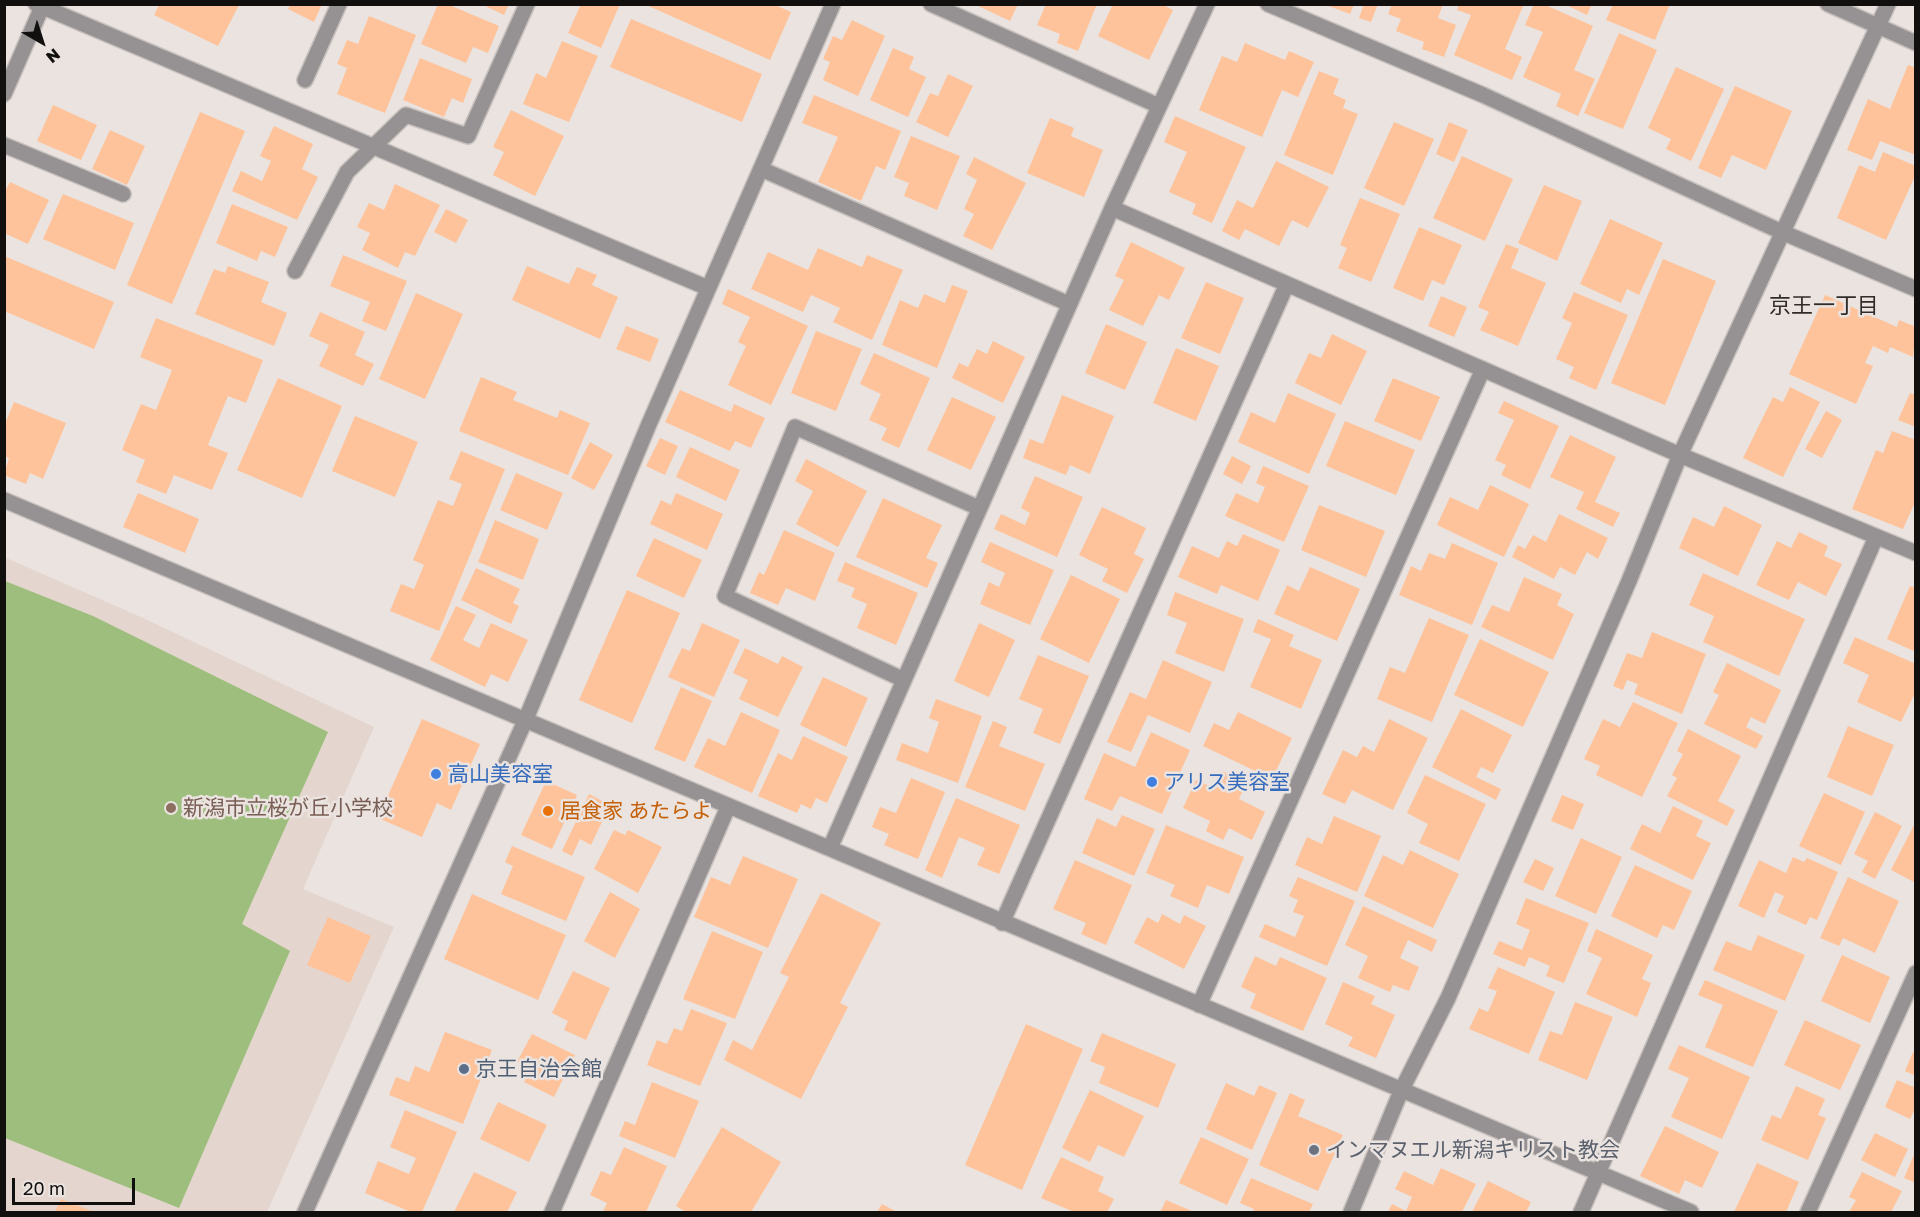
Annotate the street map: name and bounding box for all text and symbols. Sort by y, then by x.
north arrow [12,12,72,72]
text: N [42,44,64,68]
district label: 京王一丁目 [1769,293,1879,319]
place label: 高山美容室 [448,761,553,787]
marker: 高山美容室 [429,767,443,781]
place label: アリス美容室 [1164,769,1290,795]
marker: アリス美容室 [1145,775,1159,789]
place label: 新潟市立桜が丘小学校 [183,795,393,821]
place label: 居食家 あたらよ [560,798,712,824]
marker: 新潟市立桜が丘小学校 [164,801,178,815]
marker: 居食家 あたらよ [541,804,555,818]
place label: 京王自治会館 [476,1056,602,1082]
marker: 京王自治会館 [457,1062,471,1076]
place label: インマヌエル新潟キリスト教会 [1326,1137,1620,1163]
marker: インマヌエル新潟キリスト教会 [1307,1143,1321,1157]
scale bar [15,1166,138,1204]
text: 20 m [23,1177,65,1199]

